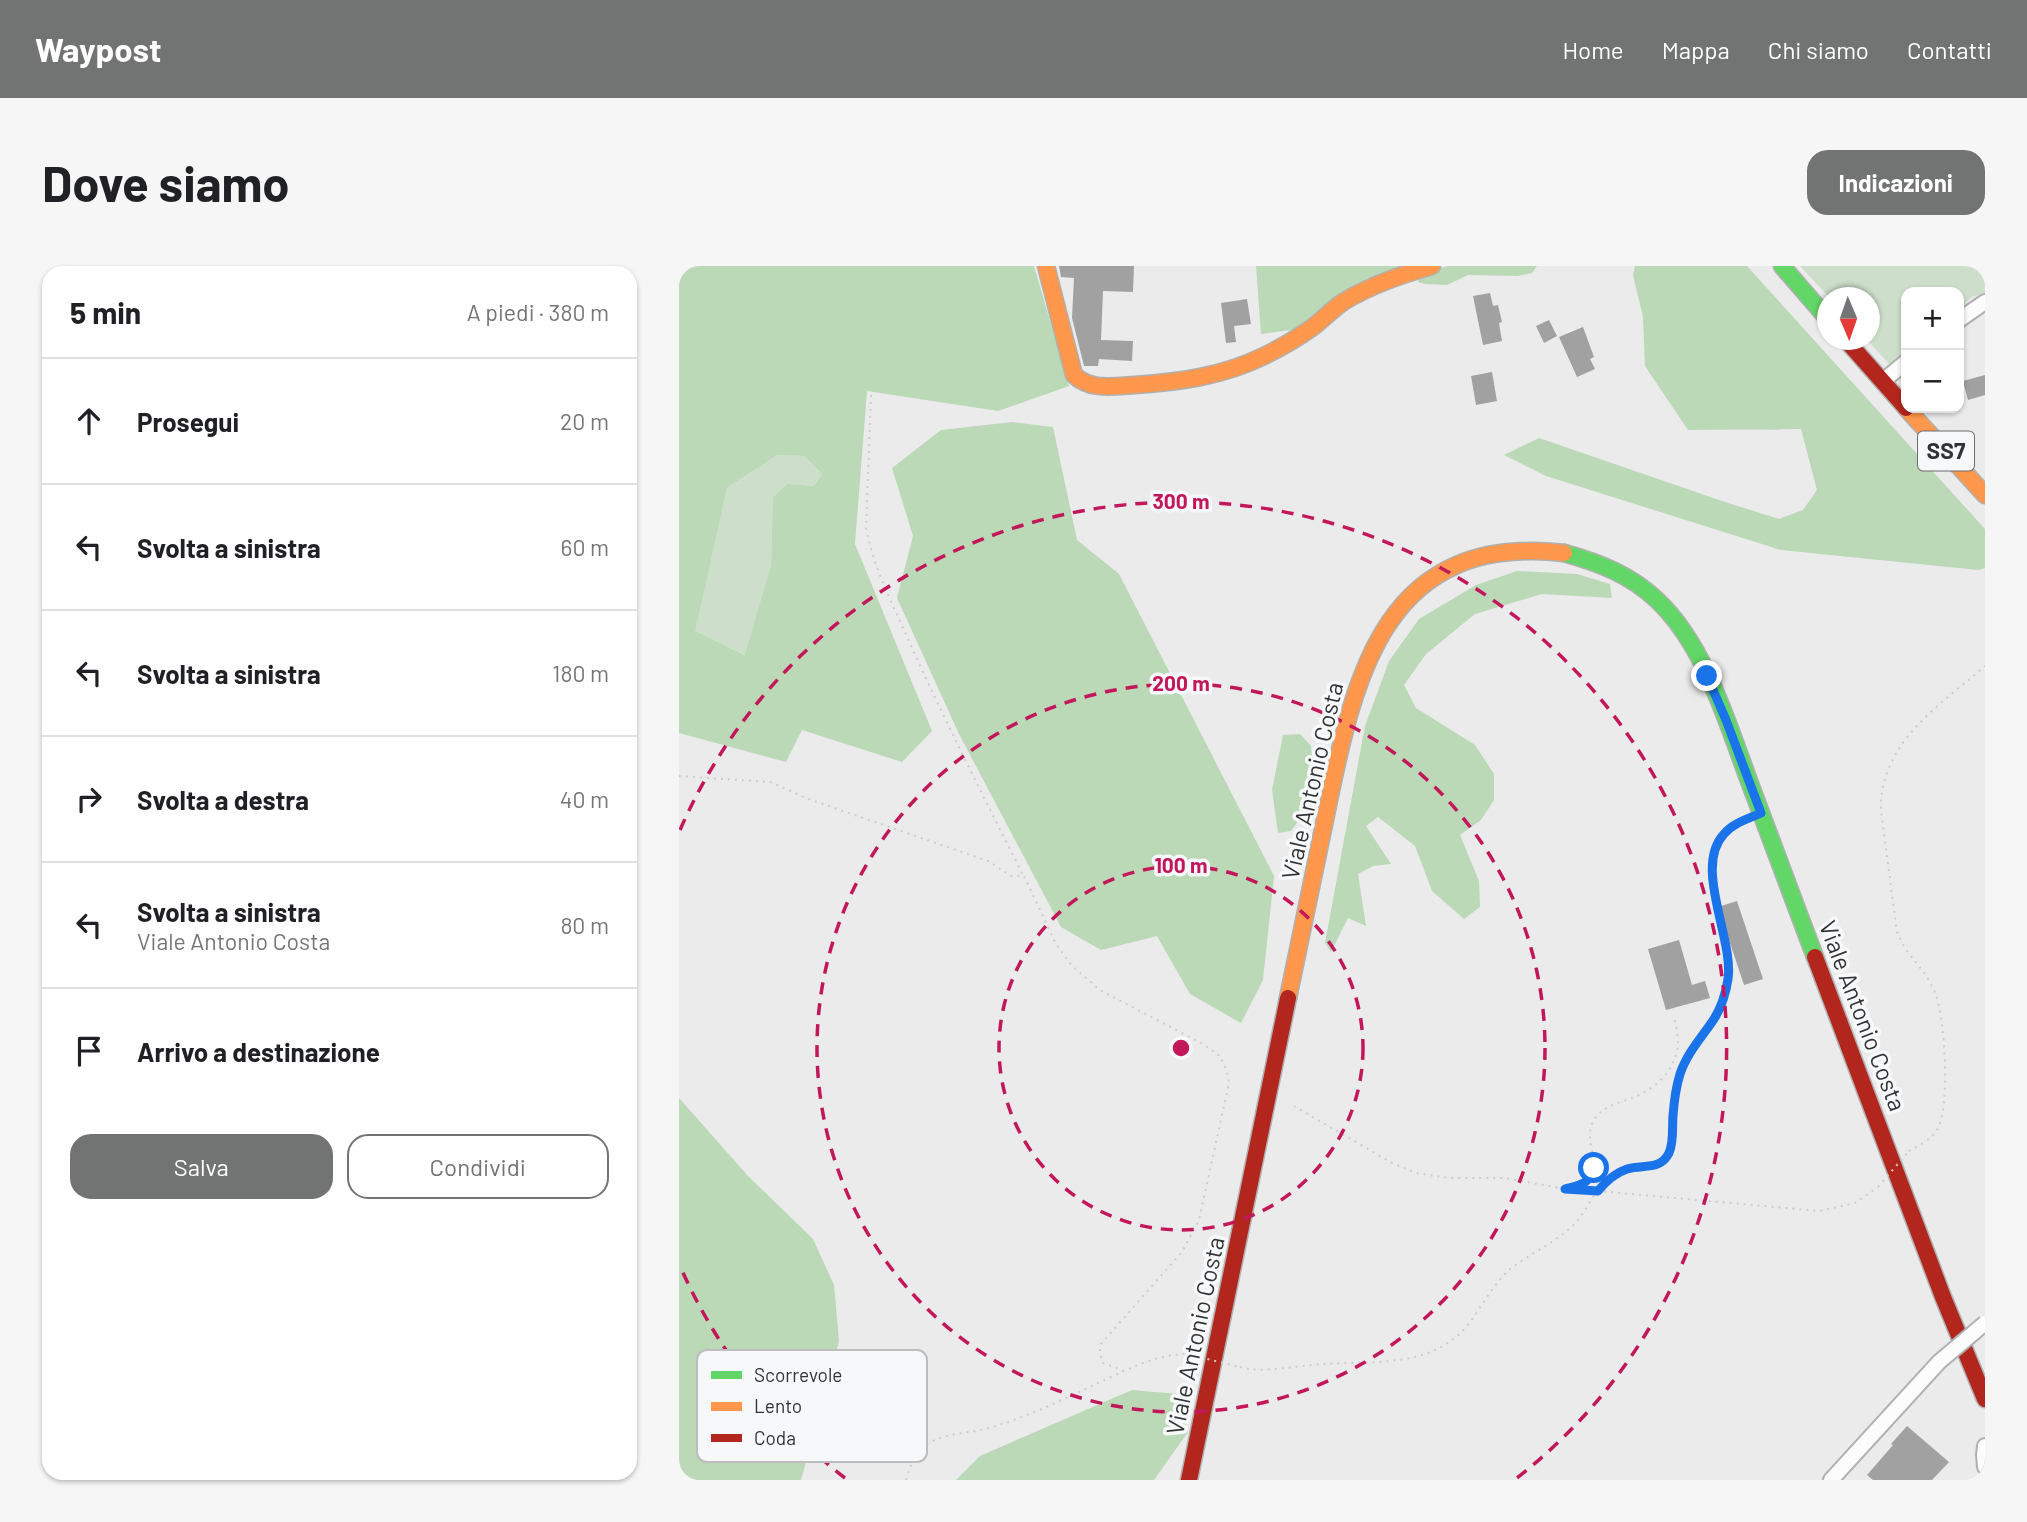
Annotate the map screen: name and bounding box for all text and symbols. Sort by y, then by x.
text: Waypost [35,29,162,69]
text: Home [1562,35,1624,64]
text: Mappa [1662,35,1730,64]
text: Chi siamo [1768,35,1869,64]
text: Contatti [1907,35,1992,64]
button: Indicazioni [1807,150,1985,215]
text: Dove siamo [42,153,290,212]
north arrow [1817,287,1880,350]
map controls [1901,287,1964,413]
button: + [1901,287,1964,350]
text: 5 min [70,294,141,330]
text: A piedi · 380 m [467,298,609,326]
button: − [1901,350,1964,413]
icon: ahead [70,402,108,440]
text: Prosegui [137,406,239,437]
text: 20 m [560,407,609,435]
road number: SS7 [1918,432,1974,470]
text: 300 m [1152,488,1210,513]
icon: left [70,528,108,566]
text: Svolta a sinistra [137,532,321,563]
text: 60 m [561,533,609,561]
icon: left [70,654,108,692]
text: Svolta a sinistra [137,658,321,689]
text: 180 m [552,659,609,687]
route end [1691,660,1722,691]
text: 200 m [1152,670,1210,695]
street label: Viale Antonio Costa [1275,679,1348,882]
icon: right [70,780,108,818]
text: Svolta a destra [137,784,309,815]
text: 40 m [560,785,609,813]
text: 100 m [1154,852,1208,877]
text: Svolta a sinistra [137,896,321,927]
icon: left [70,906,108,944]
text: 80 m [560,911,609,939]
street label: Viale Antonio Costa [1814,916,1913,1115]
text: Viale Antonio Costa [137,927,330,955]
icon: arrive [70,1032,108,1070]
text: Arrivo a destinazione [137,1036,380,1067]
centre of rings [1169,1036,1193,1060]
button: Salva [70,1134,333,1199]
button: Condividi [347,1134,609,1199]
route start [1578,1152,1609,1183]
street label: Viale Antonio Costa [1159,1234,1230,1437]
legend [697,1350,927,1462]
text: Scorrevole [754,1363,842,1386]
text: Lento [754,1394,802,1417]
text: Coda [754,1426,796,1449]

